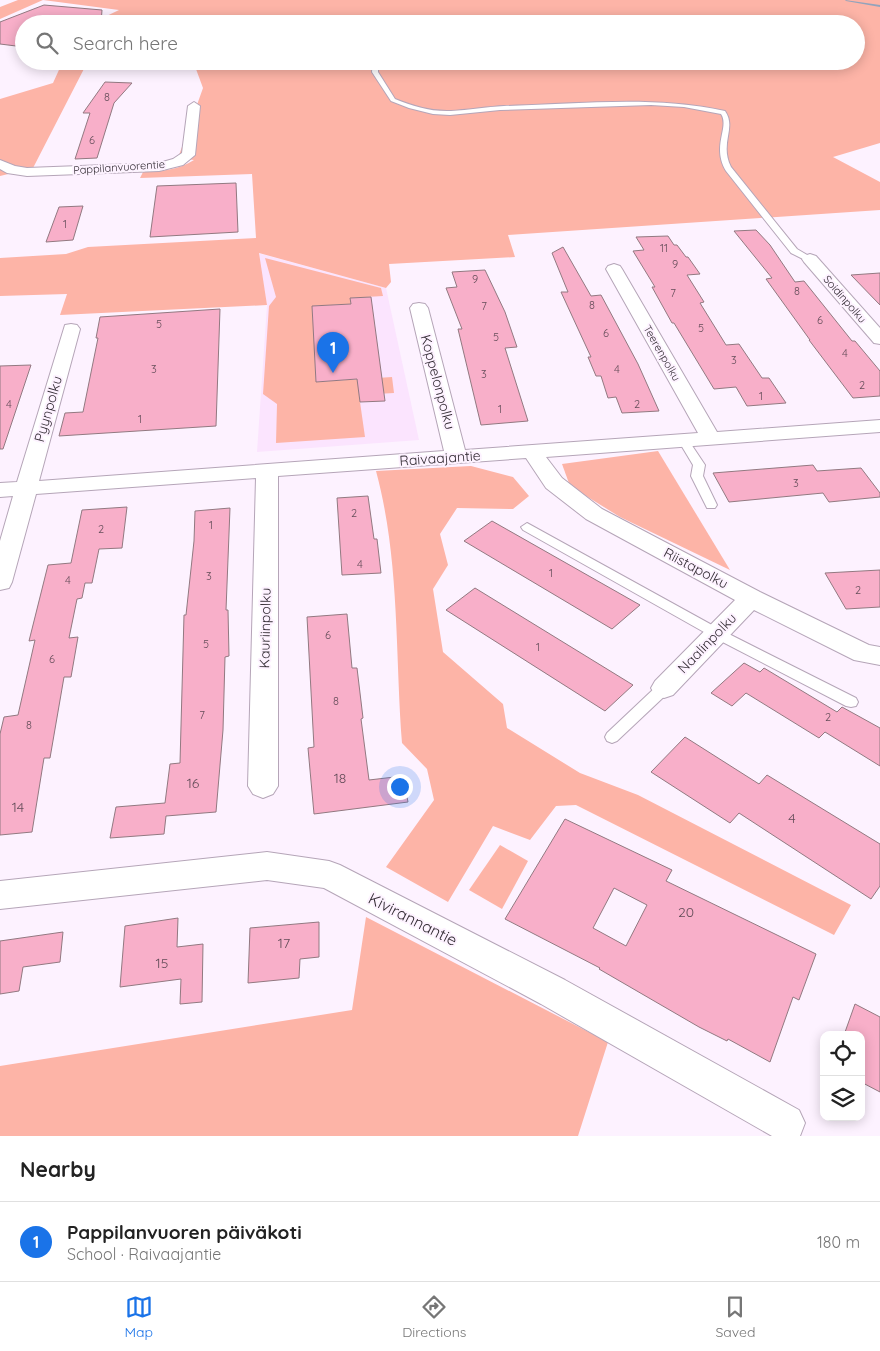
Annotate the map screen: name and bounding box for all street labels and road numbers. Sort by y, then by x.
street label: Pappilanvuorentie [73,157,165,177]
street label: Soidinpolku [821,272,869,326]
street label: Teerenpolku [640,323,684,383]
street label: Koppelonpolku [417,332,459,432]
street label: Pyynpolku [30,374,66,444]
street label: Raivaajantie [399,446,481,470]
street label: Riistapolku [661,543,731,593]
street label: Kauriinpolku [255,587,275,669]
street label: Naalinpolku [674,609,740,677]
street label: Kivirannantie [365,888,461,950]

